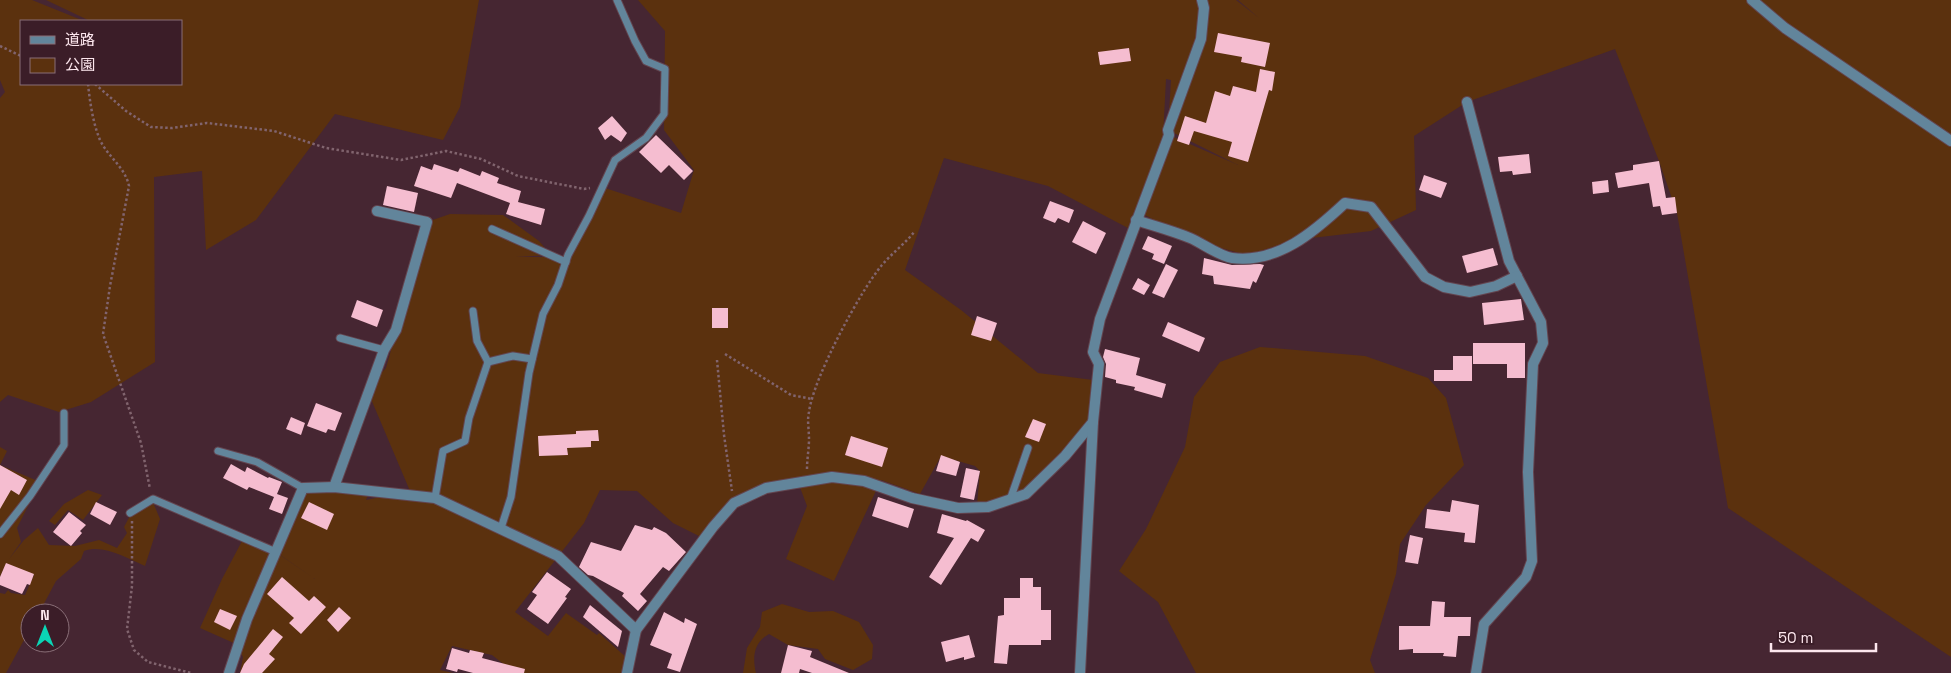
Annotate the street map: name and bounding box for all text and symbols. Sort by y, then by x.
legend [20,20,182,85]
text: 道路 [65,30,95,49]
text: 公園 [65,55,95,74]
north arrow [20,603,70,653]
text: N [40,606,50,624]
scale bar [1771,620,1876,652]
text: 50 m [1778,628,1813,647]

